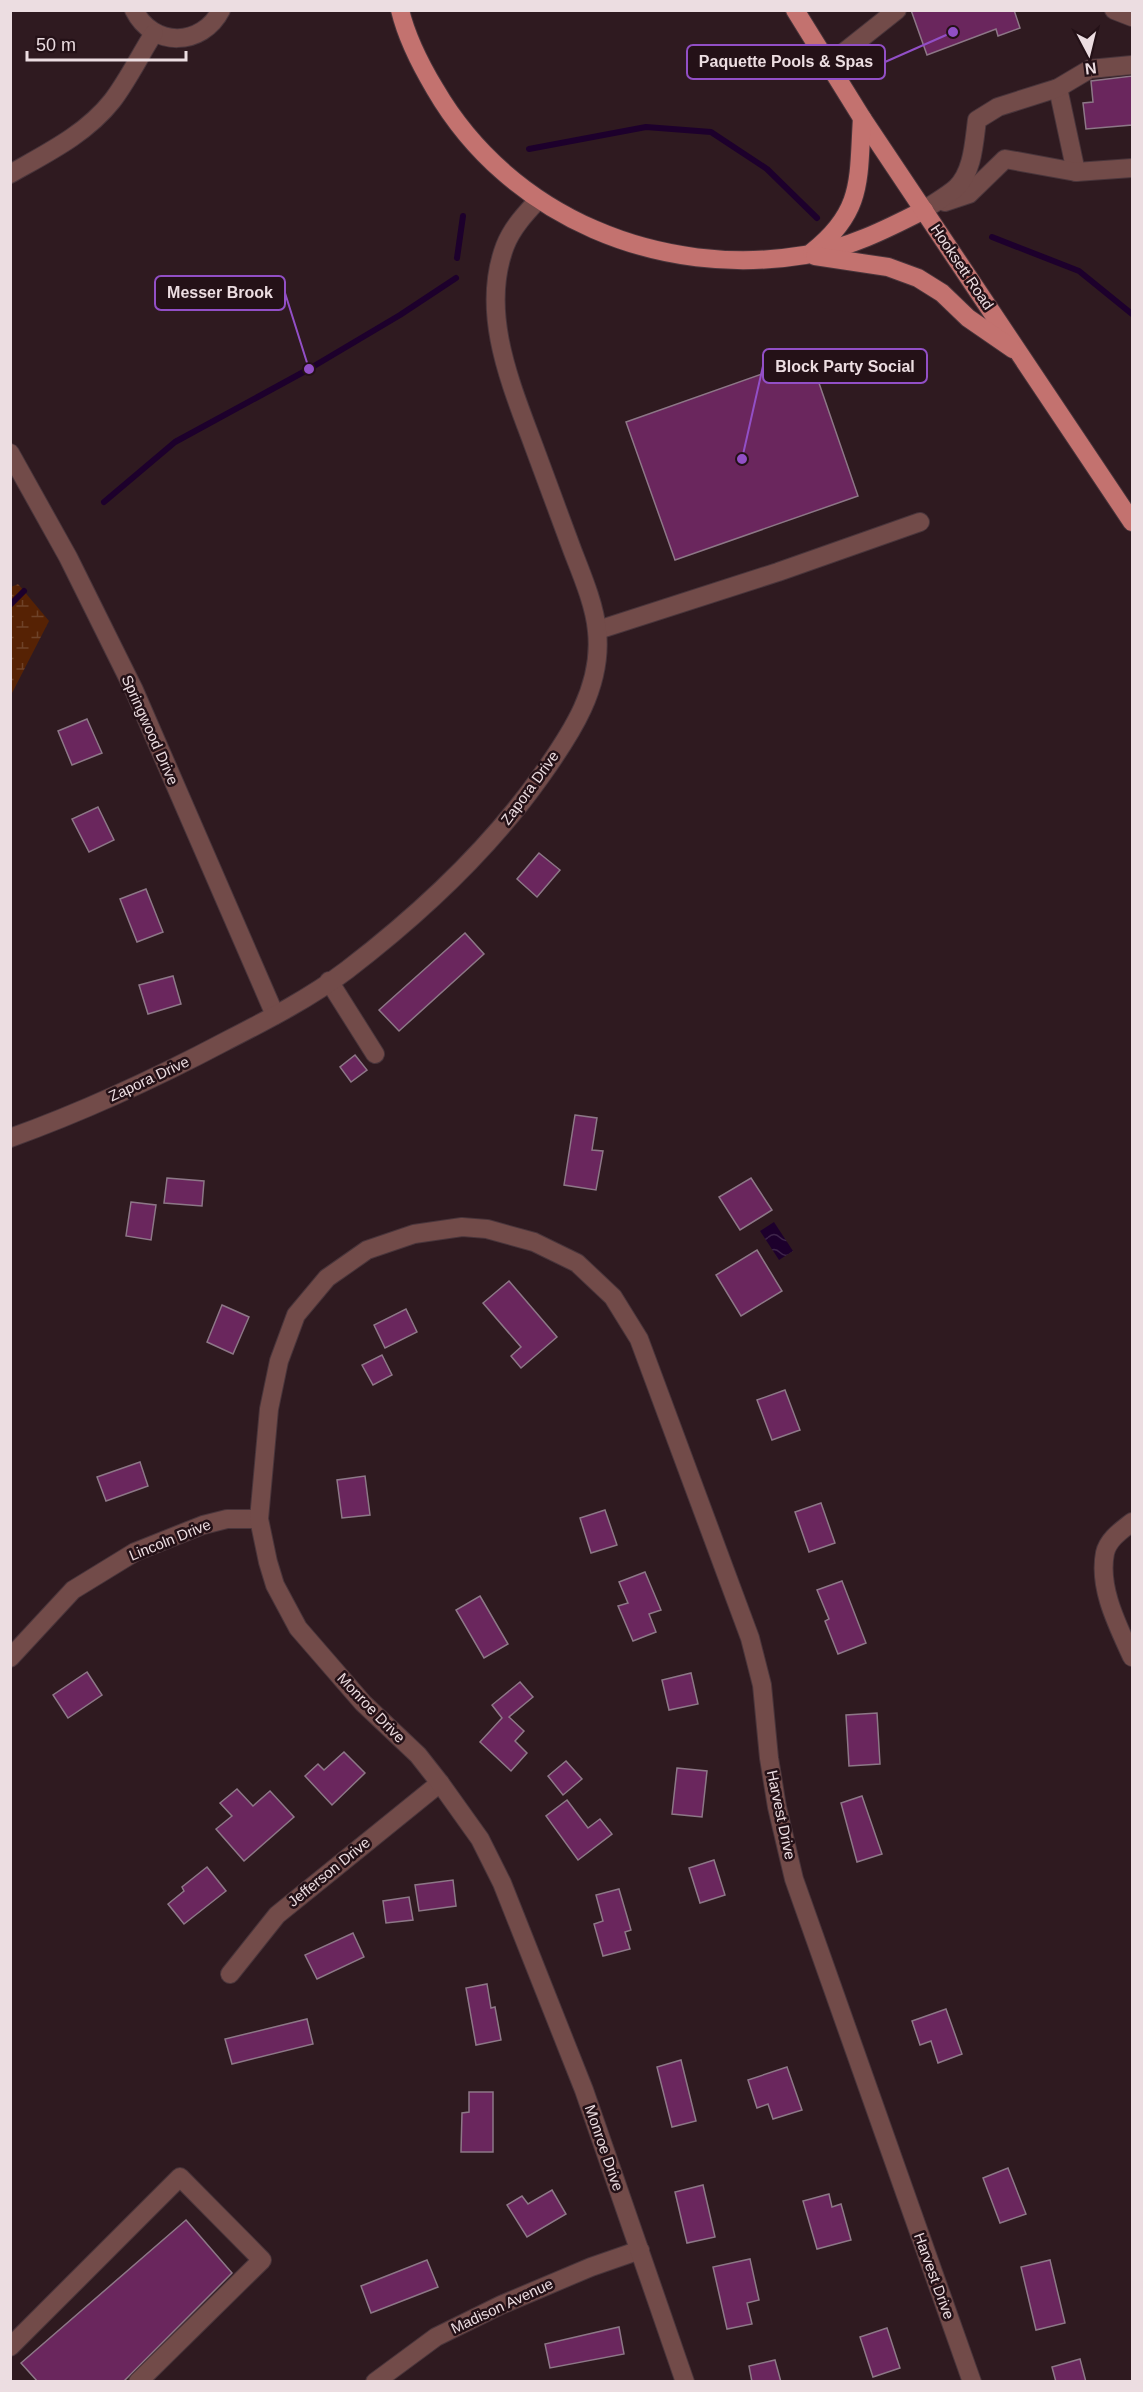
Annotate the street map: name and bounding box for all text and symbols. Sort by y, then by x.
scale bar [27,24,186,62]
north arrow [1059,24,1119,84]
text: 50 m [36,35,76,55]
callout: Paquette Pools & Spas [687,45,885,79]
text: Paquette Pools & Spas [699,53,873,70]
text: N [1084,59,1098,78]
street label: Hooksett Road [928,221,997,313]
callout: Messer Brook [155,276,285,310]
text: Messer Brook [167,284,273,301]
callout: Block Party Social [763,349,927,383]
text: Block Party Social [775,358,915,375]
street label: Springwood Drive [119,672,182,787]
street label: Zapora Drive [497,748,562,828]
street label: Zapora Drive [106,1053,192,1105]
street label: Lincoln Drive [126,1515,213,1564]
street label: Monroe Drive [334,1669,409,1746]
street label: Harvest Drive [764,1769,799,1861]
street label: Jefferson Drive [284,1833,373,1910]
street label: Monroe Drive [582,2103,627,2193]
street label: Harvest Drive [911,2230,958,2321]
street label: Madison Avenue [448,2274,556,2337]

